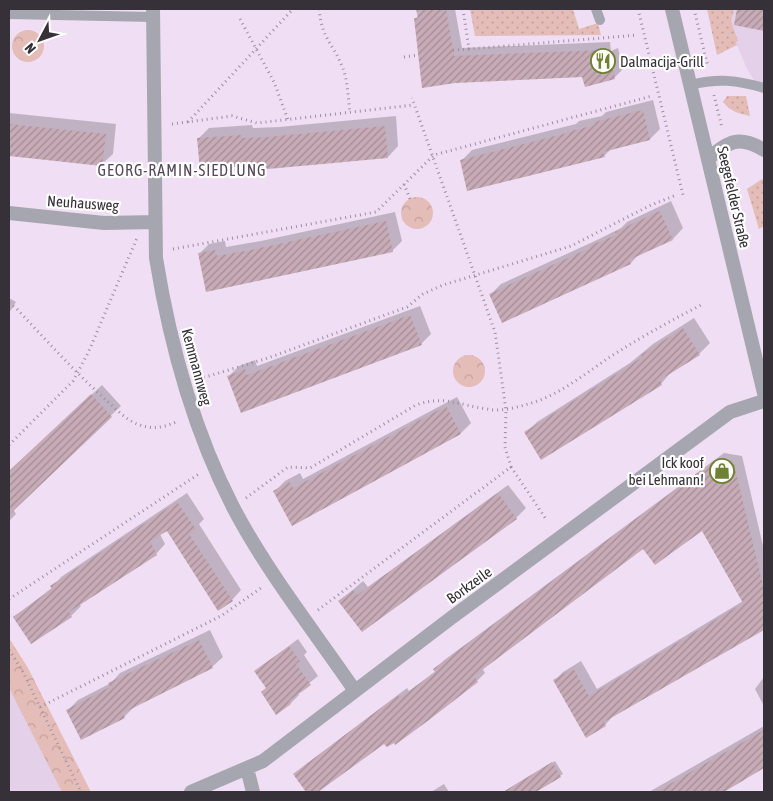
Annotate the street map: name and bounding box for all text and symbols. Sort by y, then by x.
north arrow [15,15,65,65]
text: N [21,40,39,57]
restaurant icon: Dalmacija-Grill [590,48,616,74]
place label: Dalmacija-Grill [620,53,704,70]
street label: Seegefelder Straße [714,145,754,250]
district label: GEORG-RAMIN-SIEDLUNG [97,161,267,179]
street label: Neuhausweg [47,192,120,214]
street label: Kemmannweg [179,327,216,408]
place label: Ick koof bei Lehmann! [628,454,704,488]
shop icon: Ick koof bei Lehmann! [709,458,735,484]
street label: Borkzeile [443,563,495,607]

